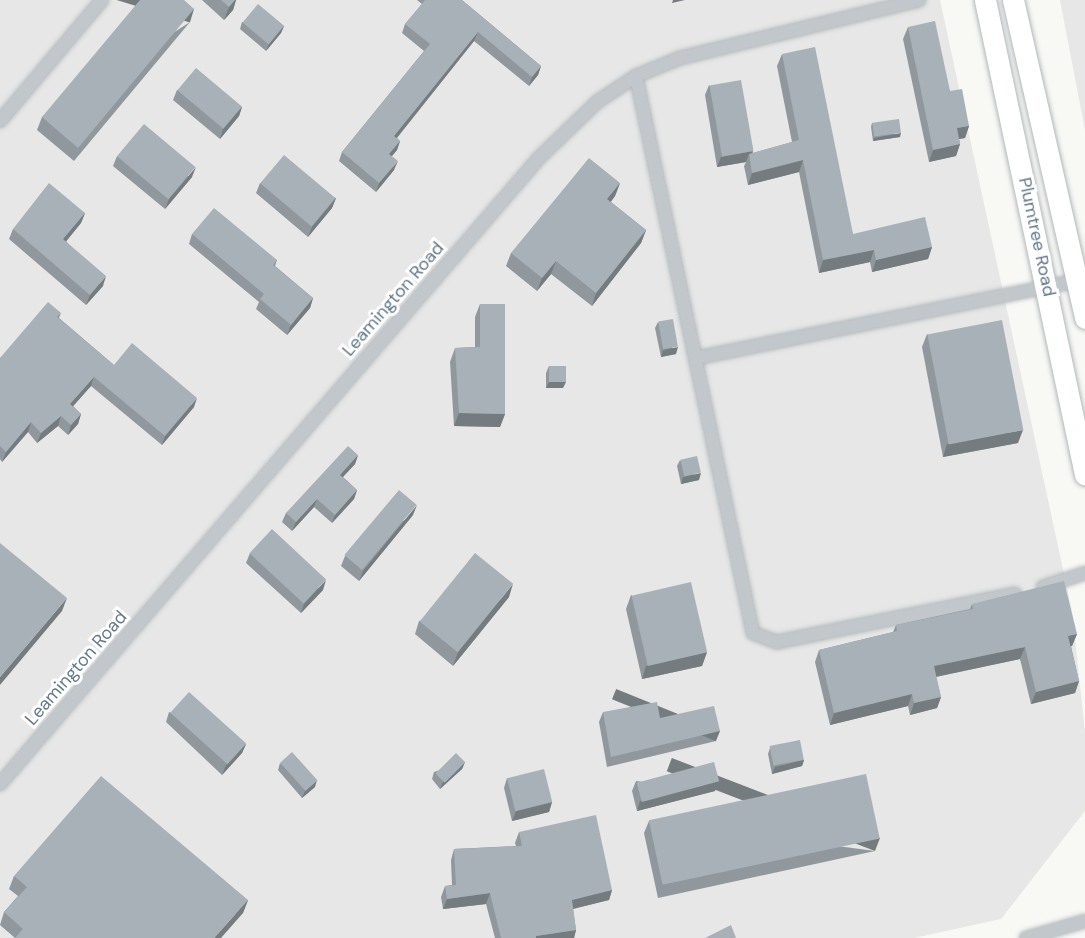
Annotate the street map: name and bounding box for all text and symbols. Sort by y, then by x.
street label: Plumtree Road [1014,175,1060,299]
street label: Leamington Road [337,237,449,361]
street label: Leamington Road [20,606,132,730]

